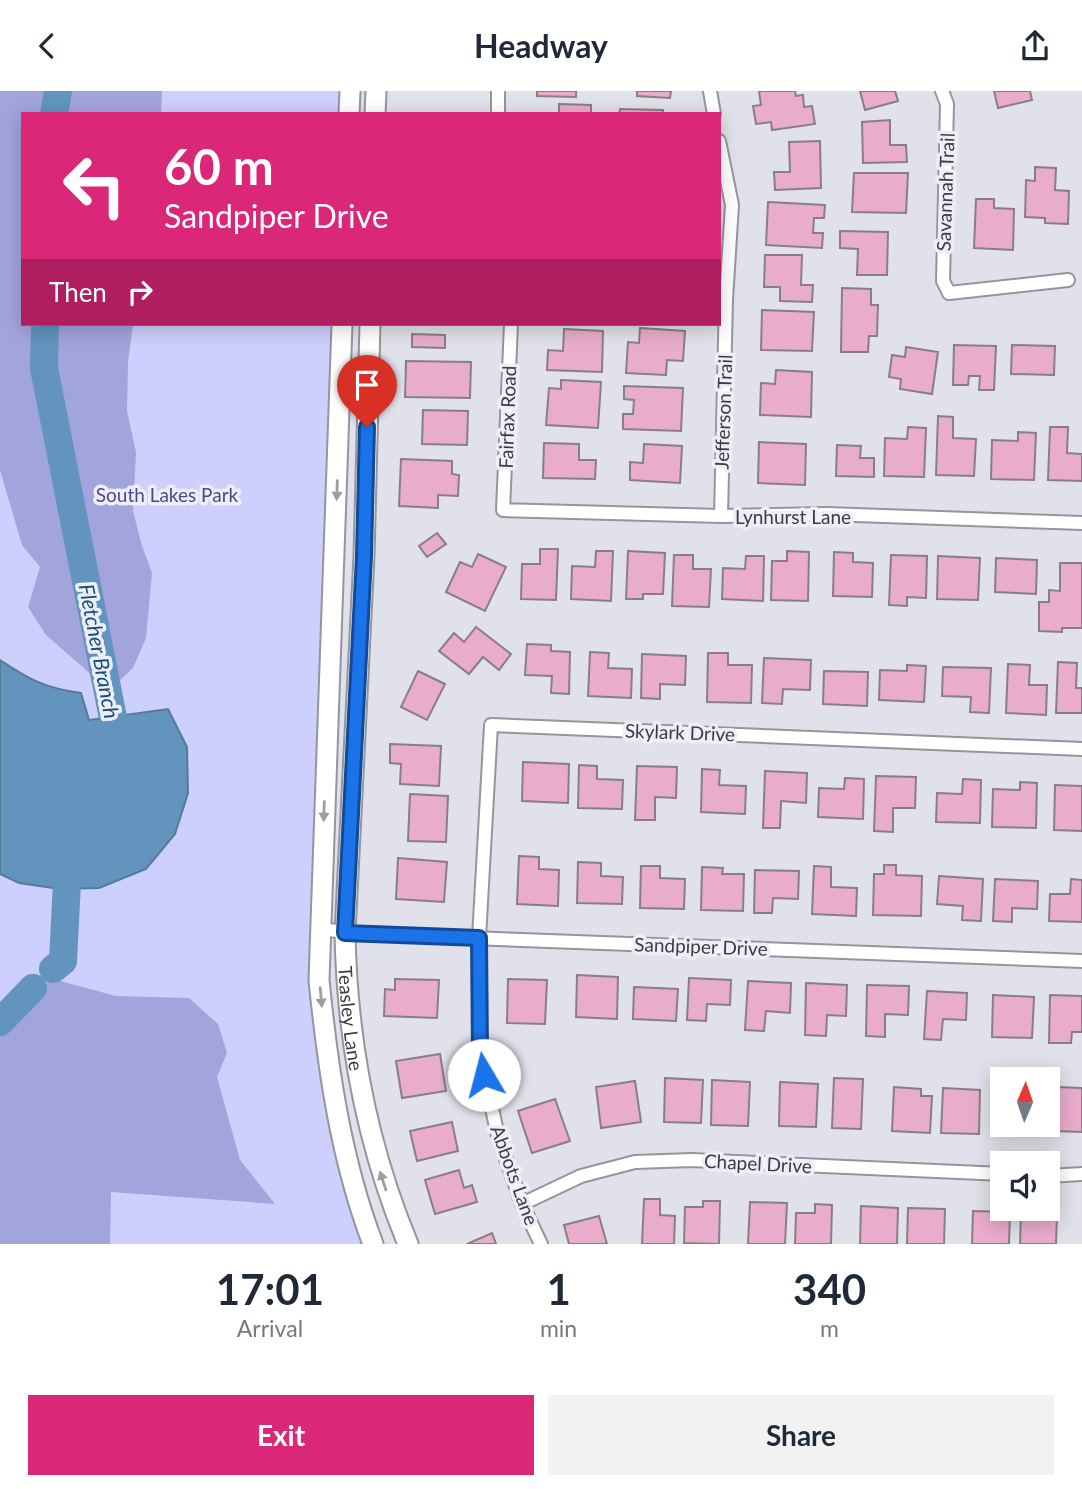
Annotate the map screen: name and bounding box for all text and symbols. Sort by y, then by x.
text: Headway [474,26,608,65]
icon: back [28,27,66,65]
icon: share [1016,27,1054,65]
street label: Savannah Trail [931,132,959,252]
text: 60 m [164,137,274,195]
icon: left [49,140,140,231]
text: Sandpiper Drive [164,196,389,235]
icon: right [121,273,159,311]
text: Then [49,276,107,308]
street label: Jefferson Trail [709,354,737,470]
pin [337,355,397,427]
street label: Fairfax Road [494,365,520,469]
icon: arrive [348,366,386,404]
one-way arrow [331,479,343,501]
park label: South Lakes Park [96,483,239,506]
street label: Lynhurst Lane [735,505,851,528]
water label: Fletcher Branch [75,581,125,721]
street label: Skylark Drive [625,719,735,745]
one-way arrow [318,800,329,822]
street label: Sandpiper Drive [634,932,768,960]
street label: Teasley Lane [335,965,369,1072]
one-way arrow [316,986,327,1008]
position arrow [447,1038,521,1112]
north arrow [990,1067,1060,1137]
map controls [990,1067,1060,1221]
street label: Abbots Lane [486,1122,544,1228]
street label: Chapel Drive [703,1149,813,1177]
button: sound [990,1151,1060,1221]
one-way arrow [377,1170,388,1191]
text: 17:01 [216,1264,324,1314]
text: 1 [546,1264,571,1314]
text: 340 [793,1264,866,1314]
text: Arrival [237,1314,303,1342]
text: min [540,1314,577,1342]
text: m [820,1314,839,1342]
button: Exit [28,1395,534,1475]
button: Share [548,1395,1054,1475]

